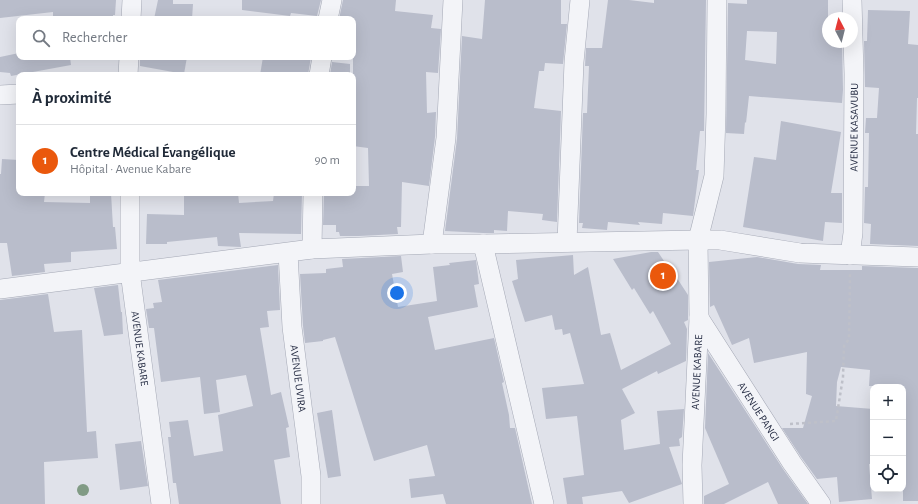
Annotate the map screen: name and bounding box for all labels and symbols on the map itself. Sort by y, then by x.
north arrow [822,12,858,48]
street label: AVENUE KASAVUBU [848,83,860,172]
pin: 1 [650,261,676,291]
your location [387,283,407,303]
street label: AVENUE KABARE [129,310,150,387]
street label: AVENUE KABARE [690,334,704,410]
street label: AVENUE UVIRA [288,344,308,413]
street label: AVENUE PANGI [736,380,781,443]

